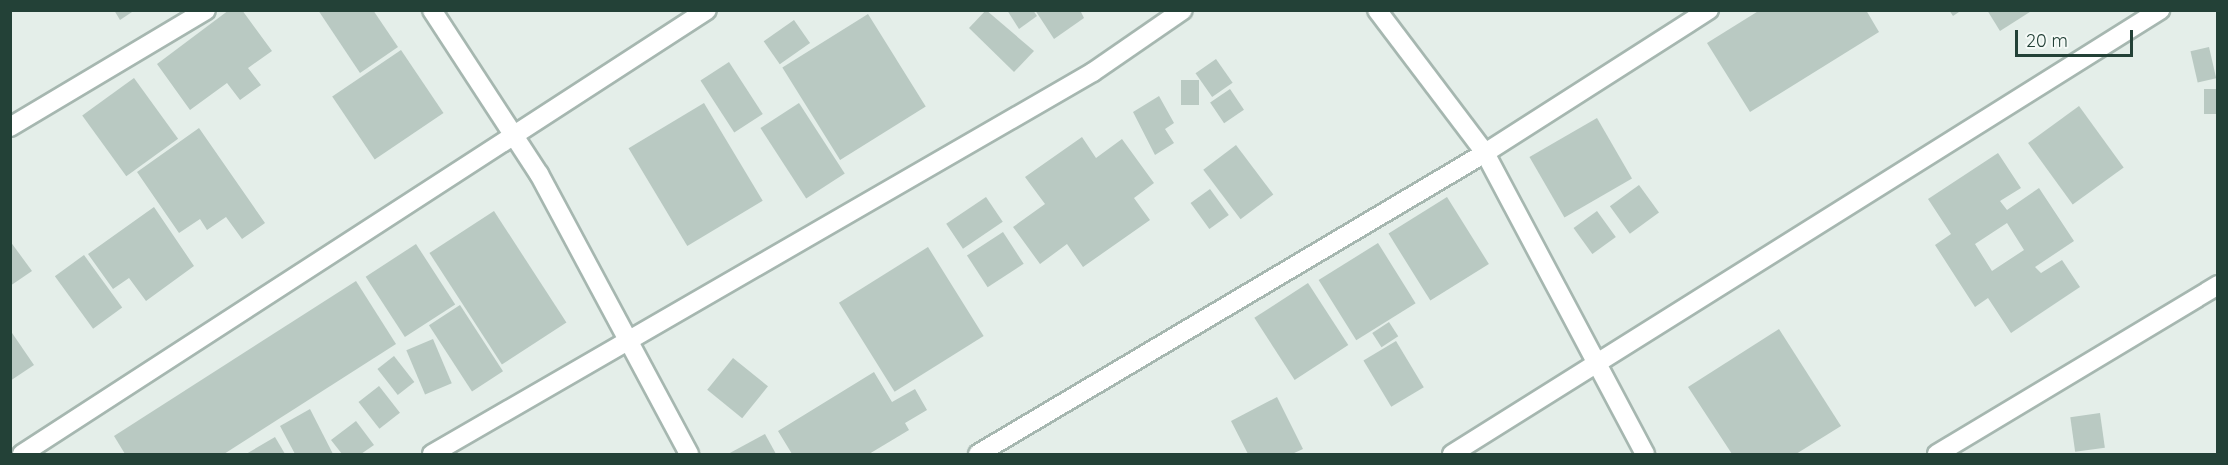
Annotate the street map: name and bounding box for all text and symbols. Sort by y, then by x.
scale bar [2018,18,2136,56]
text: 20 m [2026,29,2068,52]

